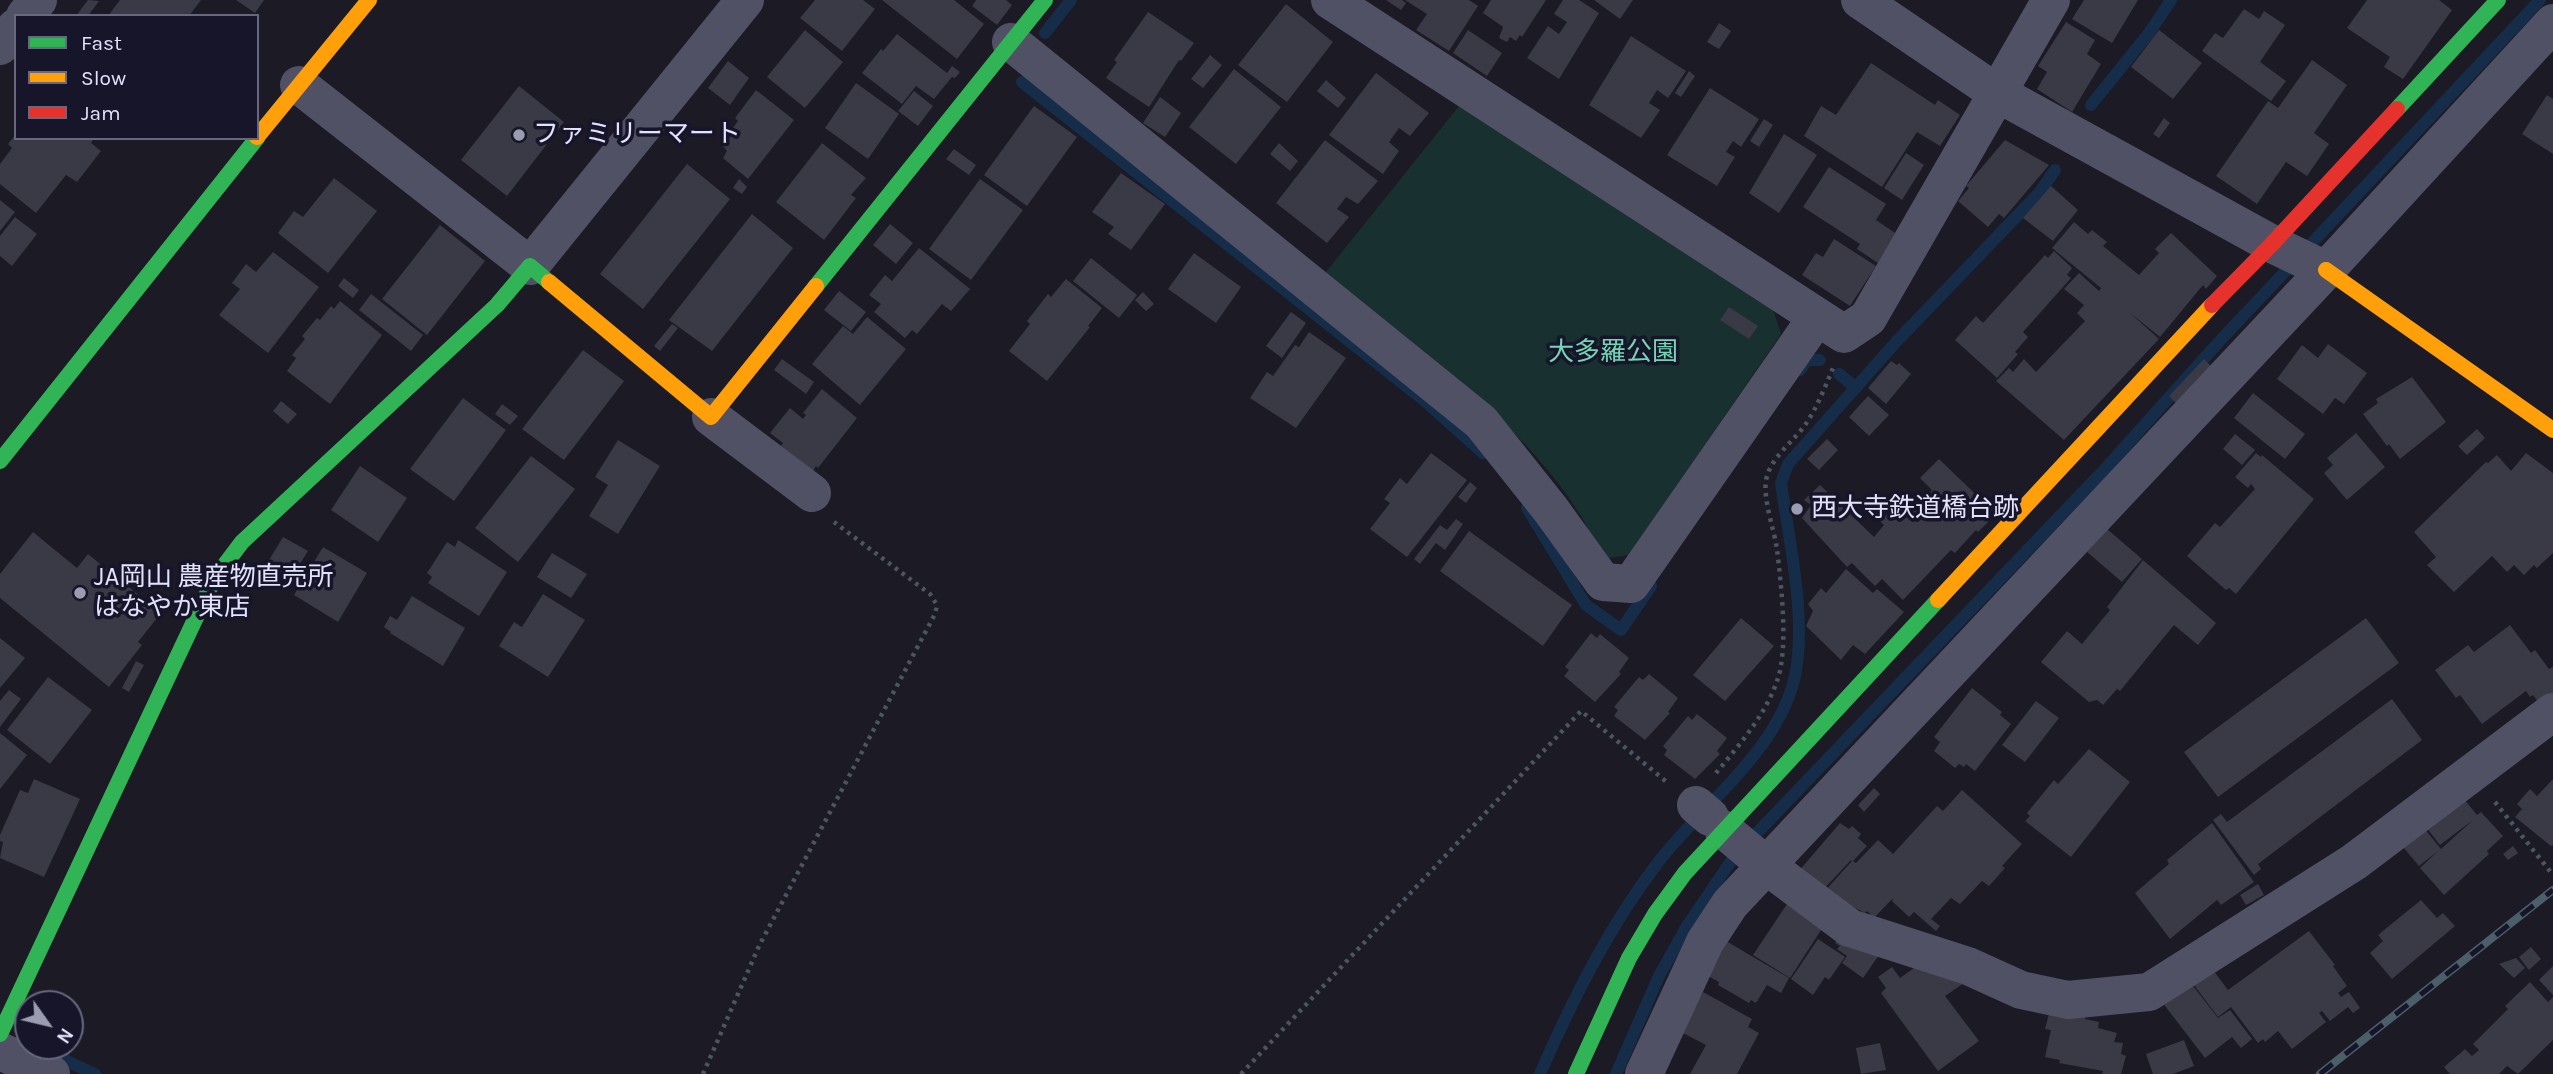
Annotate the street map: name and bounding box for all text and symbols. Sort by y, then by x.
legend [14,14,259,140]
text: Fast [81,31,122,55]
text: Slow [81,66,126,90]
text: Jam [81,101,121,125]
place label: ファミリーマート [533,119,741,151]
marker: ファミリーマート [511,127,527,143]
park label: 大多羅公園 [1548,337,1678,369]
place label: 西大寺鉄道橋台跡 [1811,493,2019,525]
marker: 西大寺鉄道橋台跡 [1789,501,1805,517]
place label: JA岡山 農産物直売所 はなやか東店 [94,562,334,624]
marker: JA岡山 農産物直売所 はなやか東店 [72,585,88,601]
north arrow [14,990,84,1060]
text: N [52,1024,78,1047]

